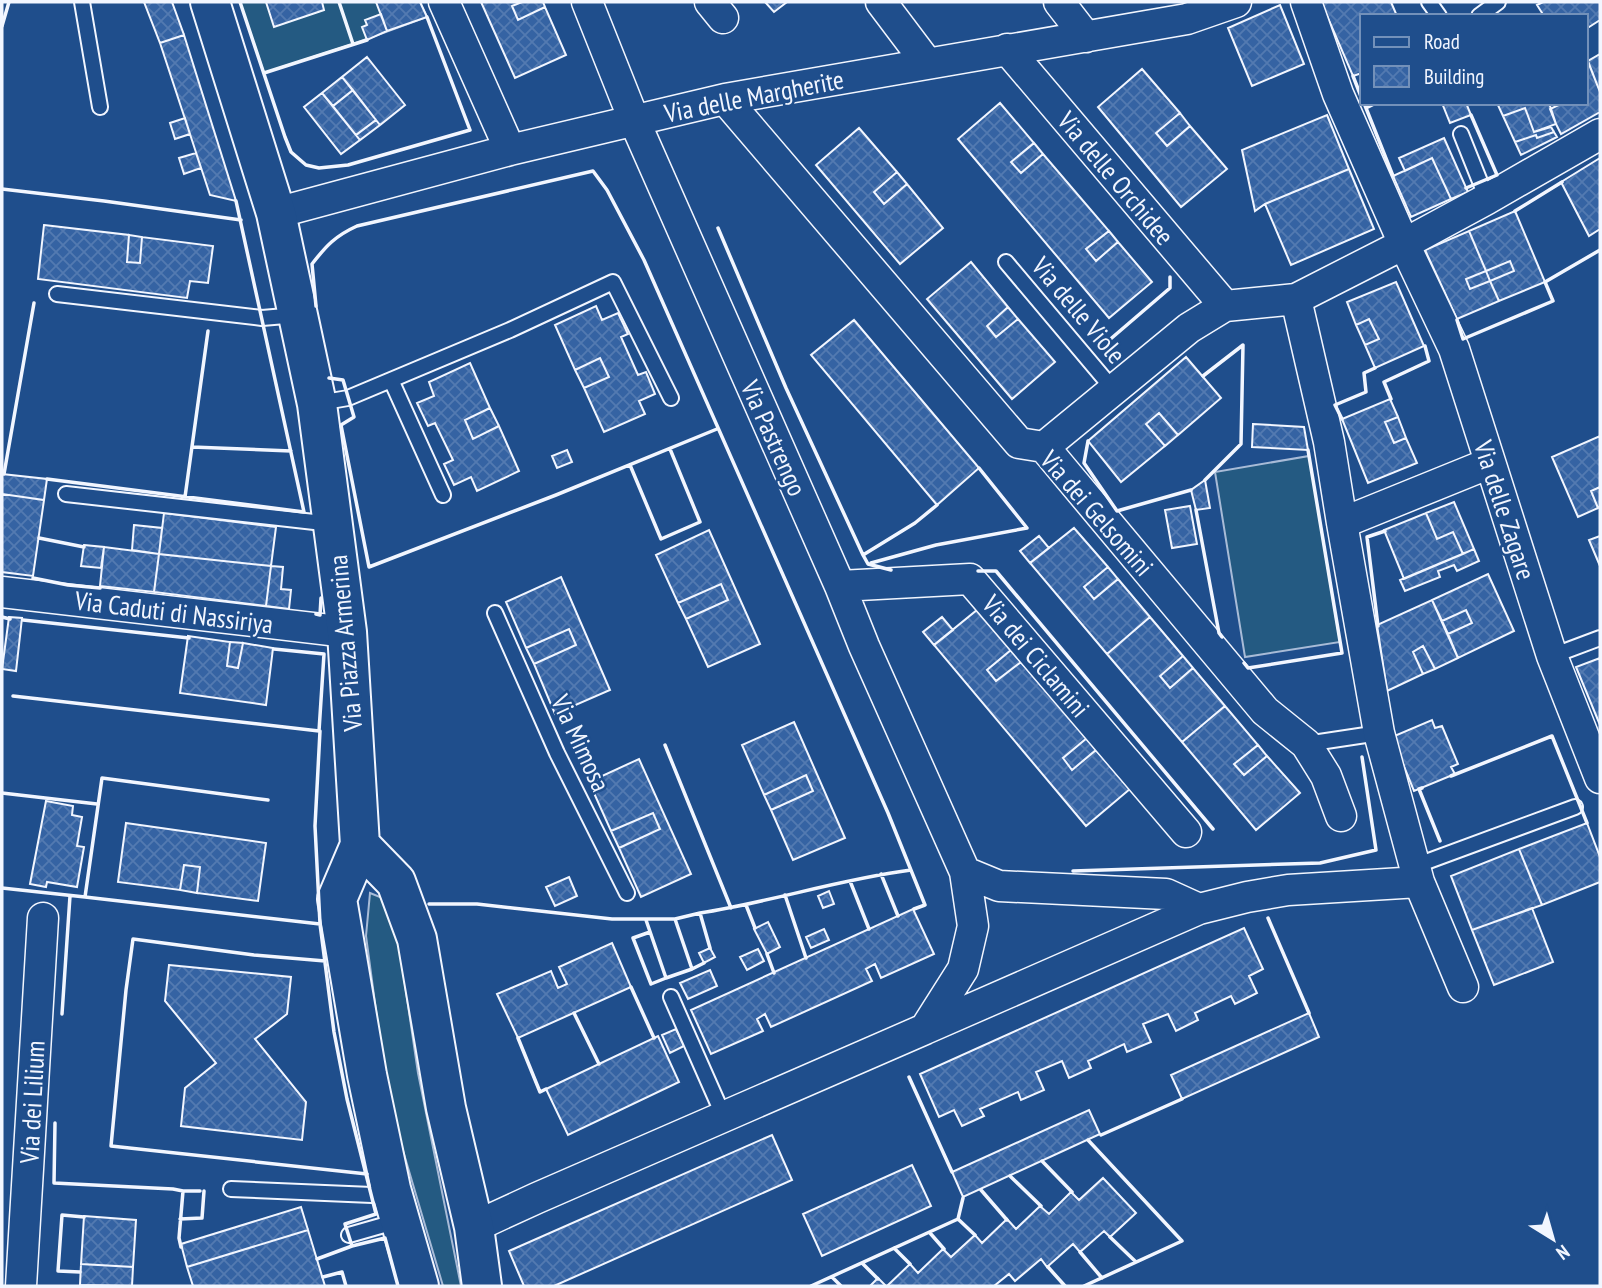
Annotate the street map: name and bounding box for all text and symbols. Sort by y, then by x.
legend [1360,14,1588,105]
text: Road [1424,28,1460,55]
street label: Via delle Margherite [661,62,846,130]
text: Building [1424,63,1484,90]
street label: Via delle Orchidee [1050,104,1181,252]
street label: Via delle Viole [1024,249,1133,370]
street label: Via Pastrengo [734,374,814,501]
street label: Via delle Zagare [1467,435,1543,584]
street label: Via dei Gelsomini [1033,443,1161,583]
street label: Via Piazza Armerina [321,553,369,734]
street label: Via Caduti di Nassiriya [72,583,275,641]
street label: Via dei Ciclamini [975,587,1097,724]
street label: Via Mimosa [544,688,618,797]
street label: Via dei Lilium [12,1040,52,1165]
north arrow [1518,1204,1588,1274]
text: N [1552,1240,1575,1265]

